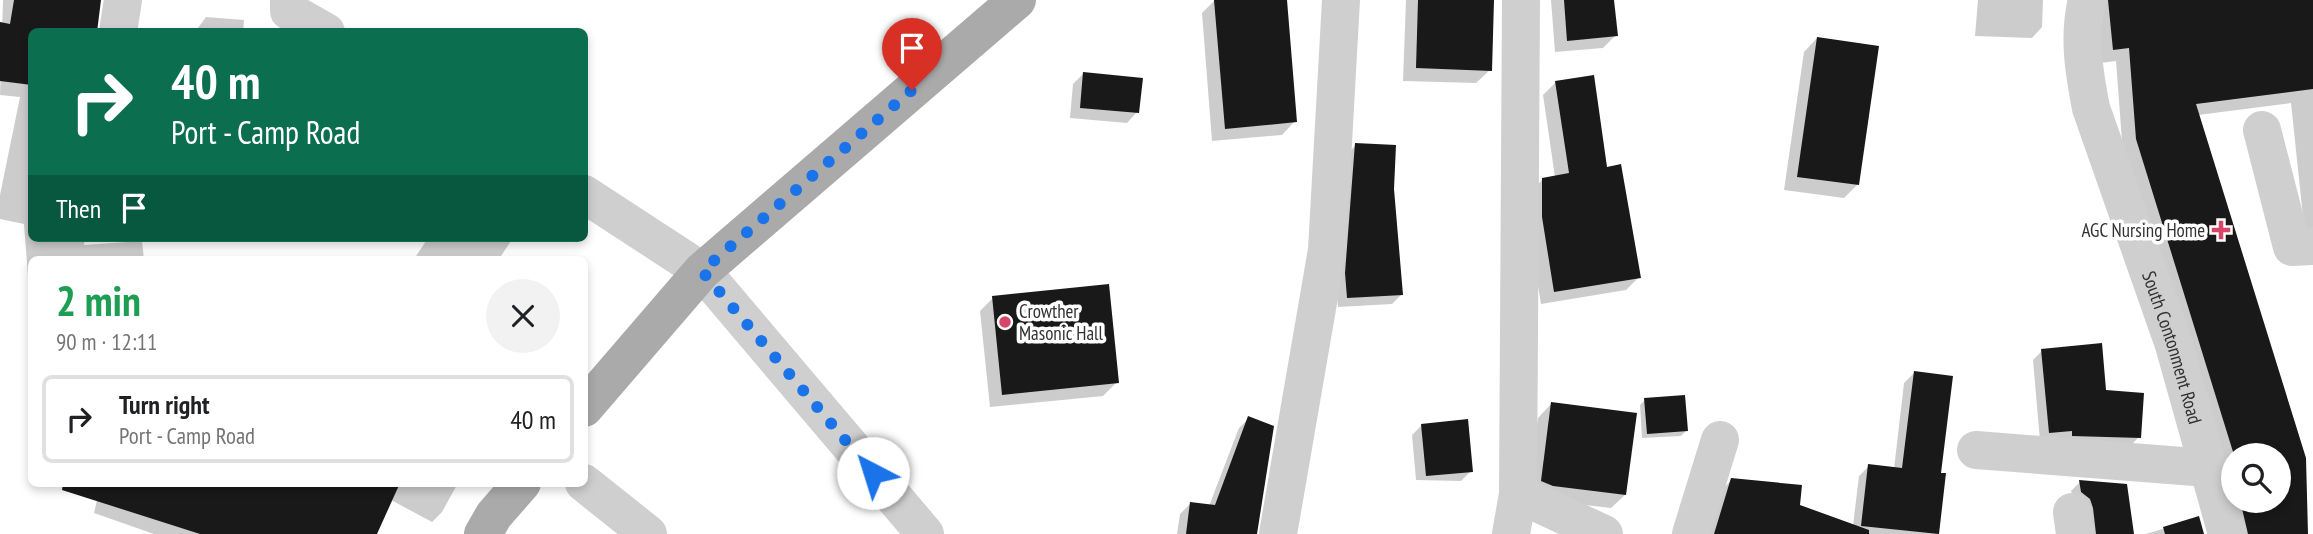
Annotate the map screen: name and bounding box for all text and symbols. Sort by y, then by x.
pin [882,18,942,90]
icon: arrive [893,29,931,67]
text: 40 m [171,49,260,113]
icon: right [56,56,147,147]
text: Port - Camp Road [171,111,360,153]
icon: arrive [115,189,153,227]
text: Then [56,192,101,225]
place label: AGC Nursing Home [2082,218,2205,242]
marker: AGC Nursing Home [2211,220,2231,240]
street label: South Contonment Road [2137,268,2208,427]
text: 2 min [56,273,141,328]
button: close [486,279,560,353]
place label: Crowther Masonic Hall [1019,299,1103,345]
marker: Crowther Masonic Hall [997,314,1013,330]
text: 90 m · 12:11 [56,327,157,356]
text: Turn right [119,388,210,421]
icon: right [60,400,98,438]
text: 40 m [510,403,556,436]
text: Port - Camp Road [119,421,255,450]
position arrow [836,436,910,510]
map controls [2221,443,2291,513]
button: search [2221,443,2291,513]

